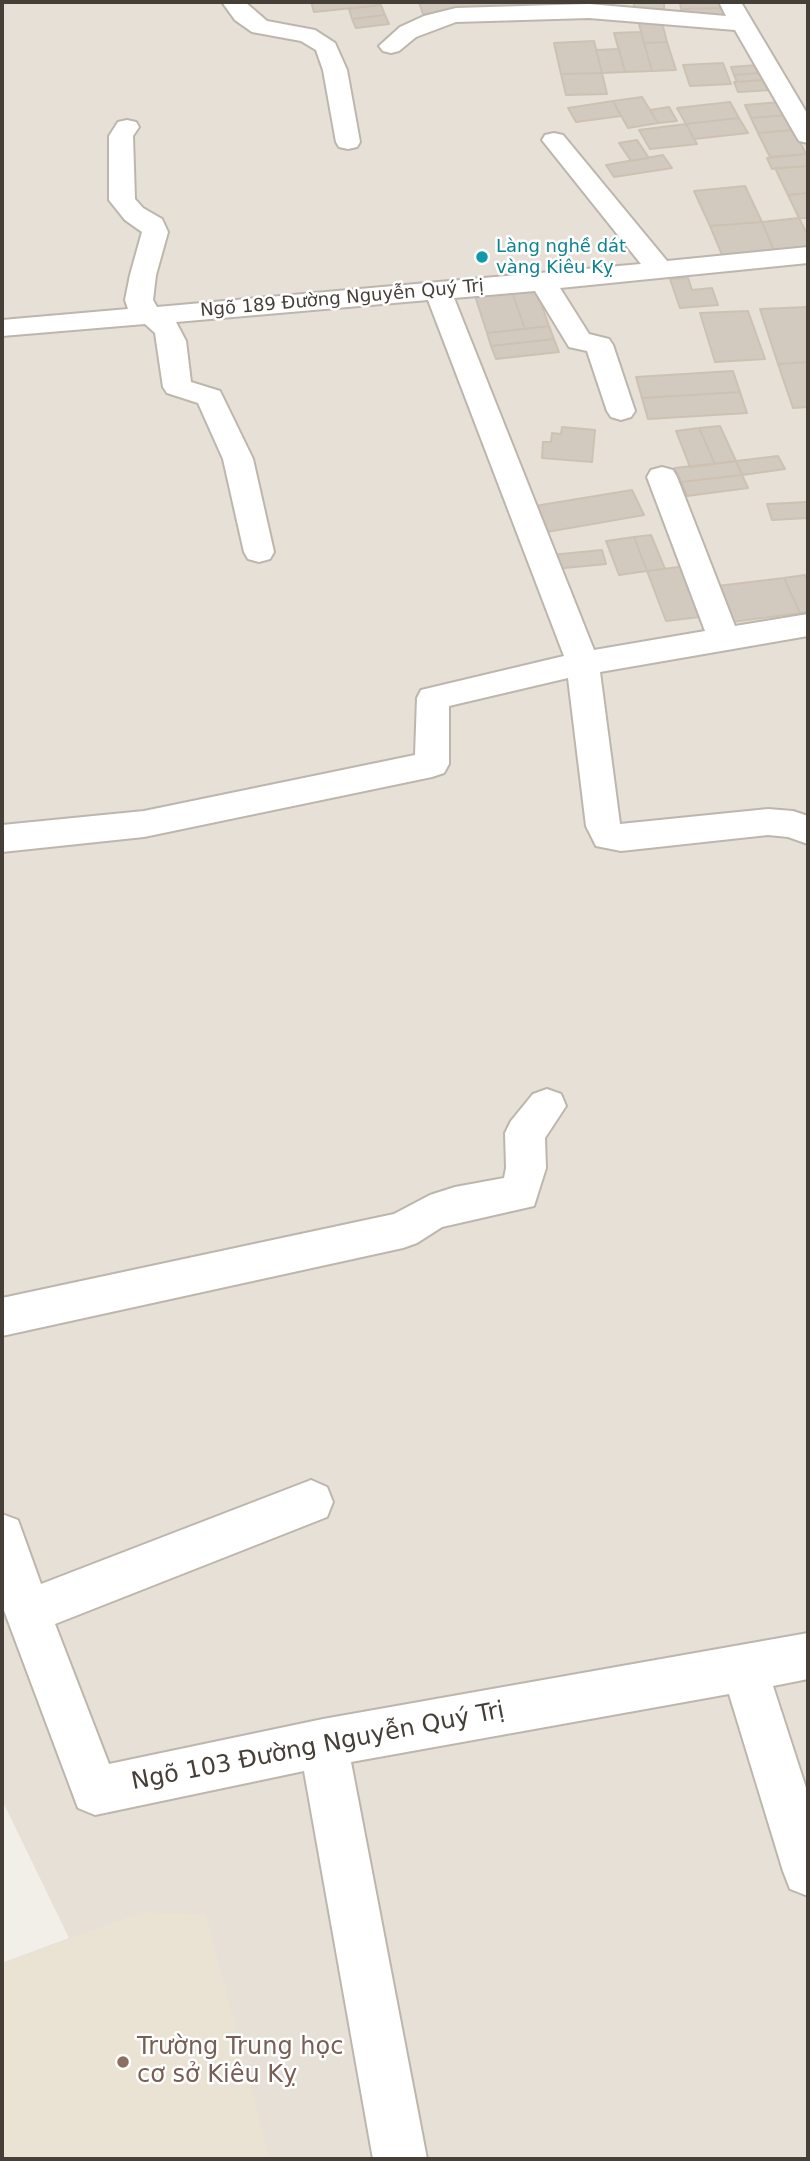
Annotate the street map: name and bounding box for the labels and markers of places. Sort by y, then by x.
place label: Làng nghề dát vàng Kiêu Kỵ [496,236,626,278]
marker: Làng nghề dát vàng Kiêu Kỵ [474,249,490,265]
place label: Trường Trung học cơ sở Kiêu Kỵ [137,2034,343,2090]
marker: Trường Trung học cơ sở Kiêu Kỵ [115,2054,131,2070]

